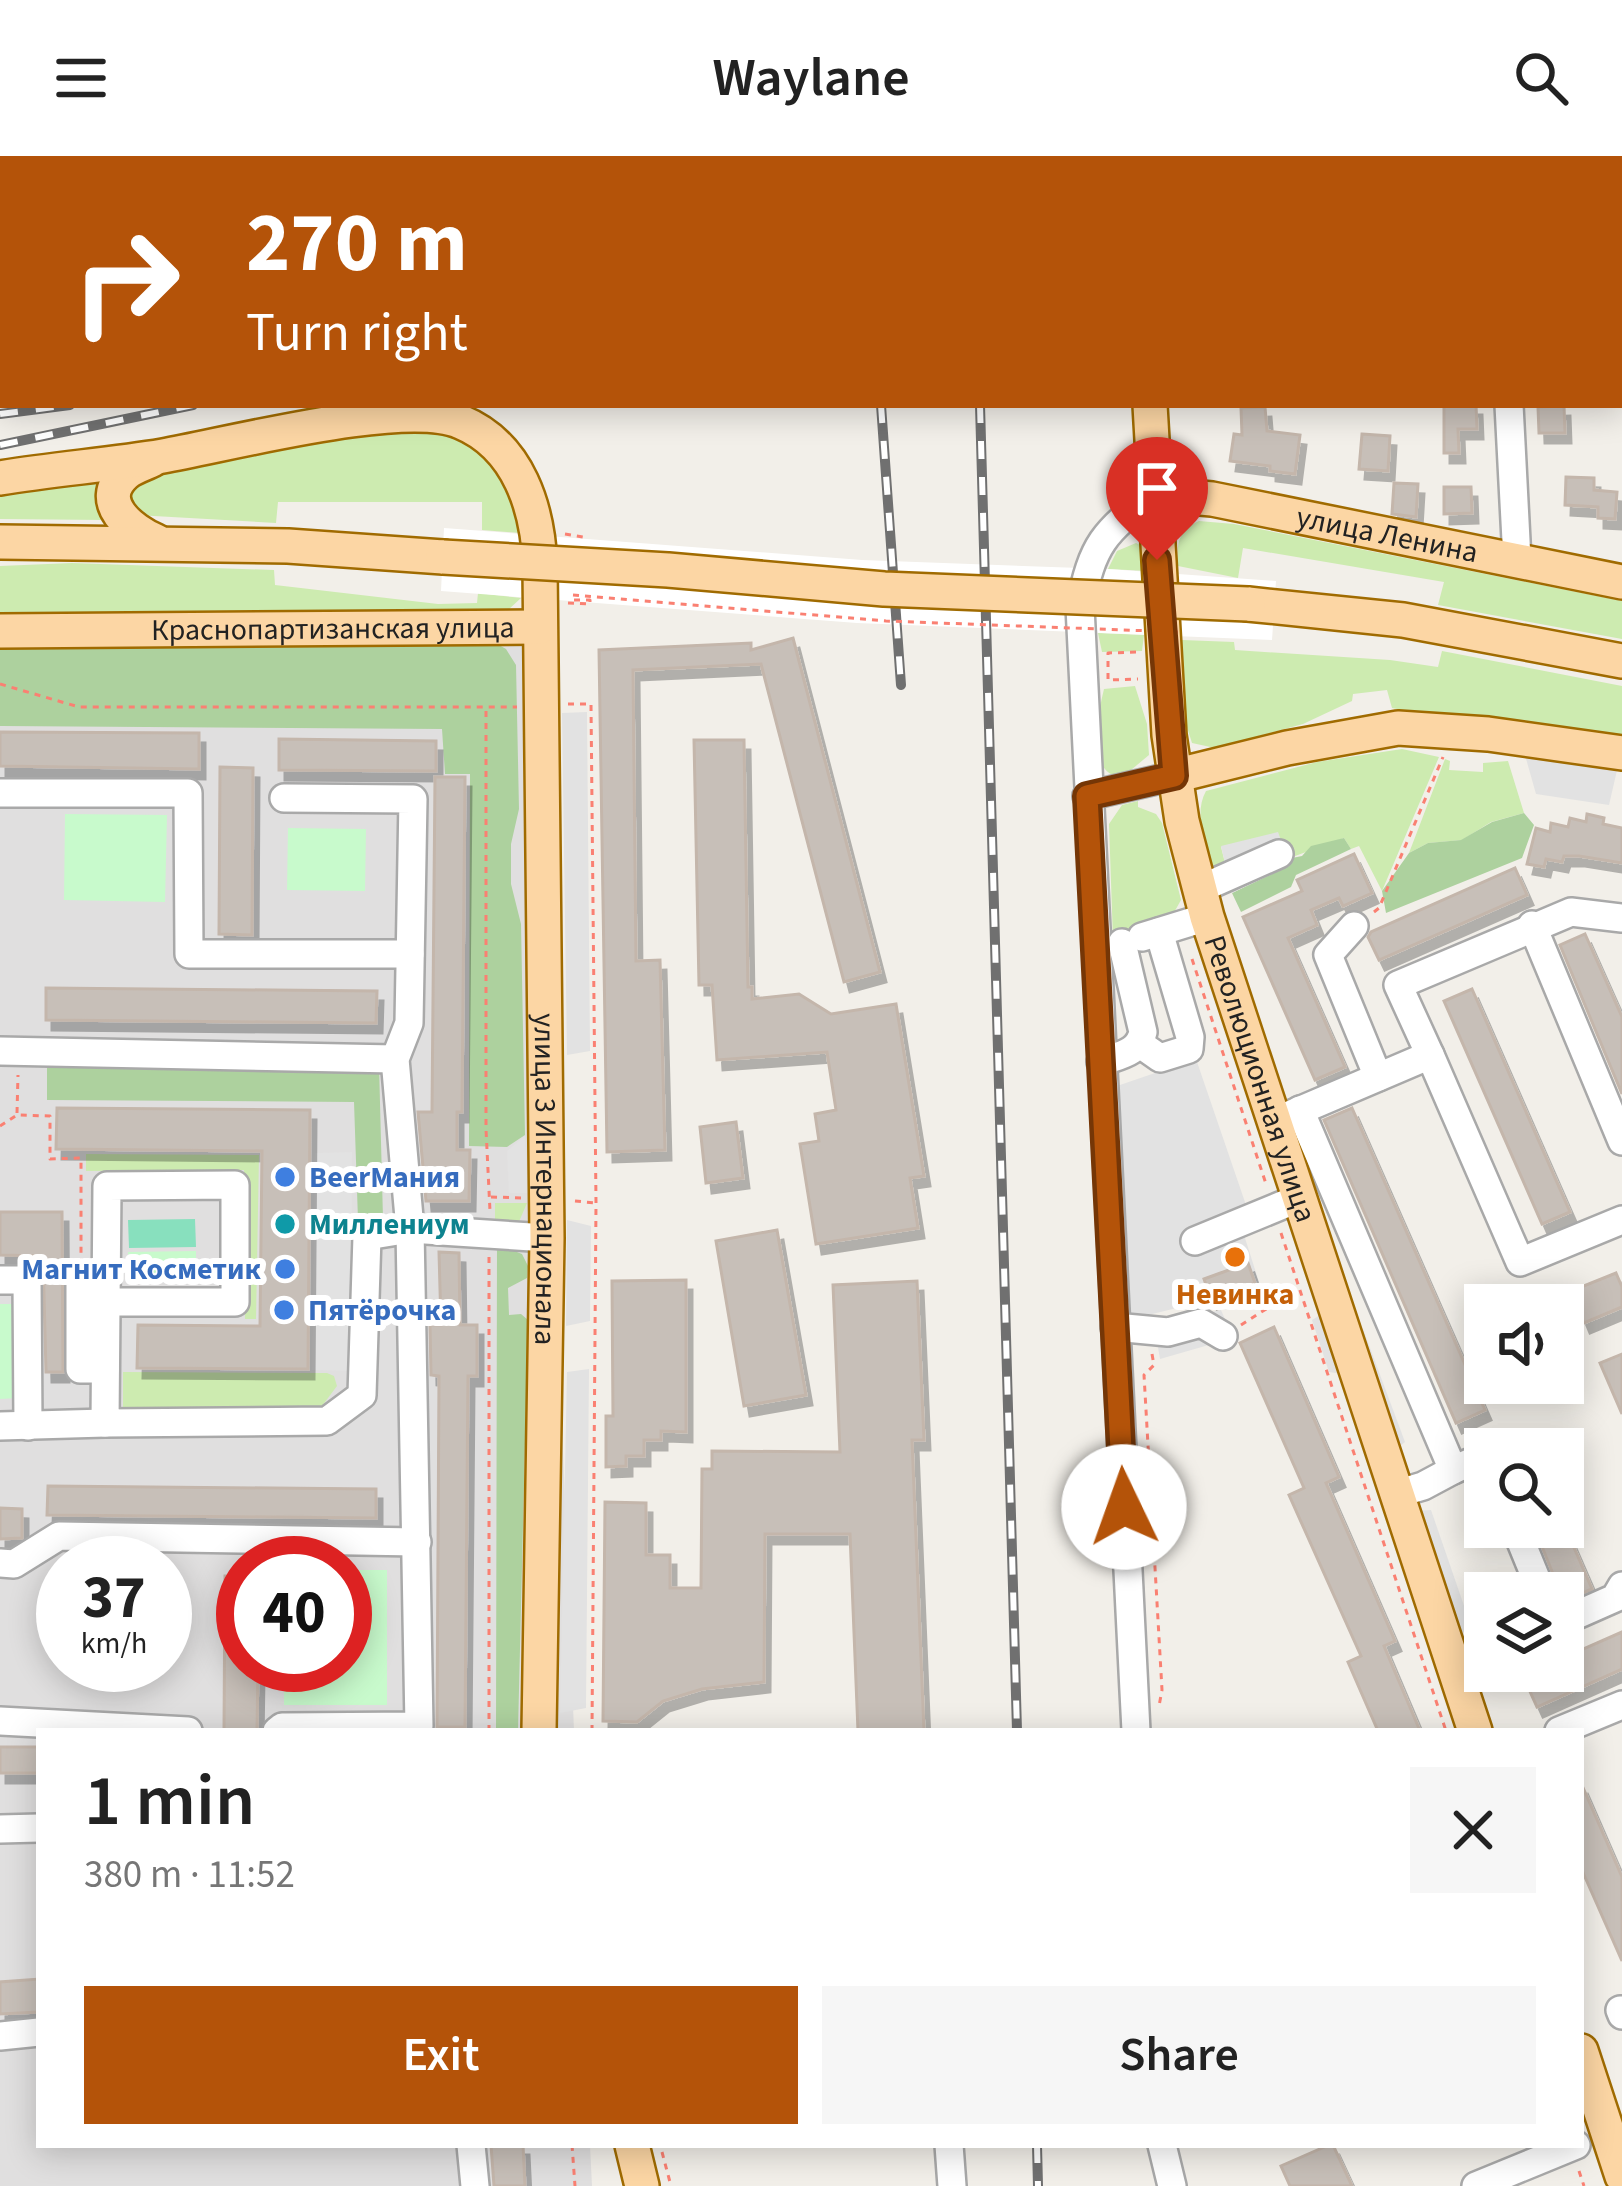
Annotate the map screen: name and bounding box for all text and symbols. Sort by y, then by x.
text: Waylane [712,40,910,117]
icon: menu [48,45,114,111]
icon: search [1508,45,1574,111]
text: 270 m [246,184,468,304]
icon: right [48,204,204,360]
text: Turn right [246,295,468,372]
pin [1106,437,1208,560]
icon: arrive [1124,455,1190,521]
street label: улица Ленина [1293,496,1482,574]
street label: Краснопартизанская улица [151,606,515,652]
street label: Революционная улица [1192,930,1327,1228]
street label: улица 3 Интернационала [523,1013,568,1346]
place label: BeerМания [309,1156,460,1199]
marker: BeerМания [272,1164,298,1190]
place label: Миллениум [309,1203,470,1246]
marker: Миллениум [272,1211,298,1237]
marker: Невинка [1222,1244,1248,1270]
place label: Магнит Косметик [21,1248,262,1291]
marker: Магнит Косметик [272,1256,298,1282]
place label: Невинка [1176,1273,1294,1316]
map controls [1464,1284,1584,1692]
button: sound [1464,1284,1584,1404]
place label: Пятёрочка [308,1289,456,1332]
marker: Пятёрочка [271,1297,297,1323]
button: search [1464,1428,1584,1548]
position arrow [1061,1444,1187,1570]
speed limit sign: 40 [216,1536,372,1692]
text: 37 [82,1556,146,1641]
button: layers [1464,1572,1584,1692]
text: km/h [81,1622,147,1665]
text: 1 min [84,1750,255,1853]
button: close [1410,1767,1536,1893]
text: 380 m · 11:52 [84,1847,295,1903]
button: Exit [84,1986,798,2124]
button: Share [822,1986,1536,2124]

